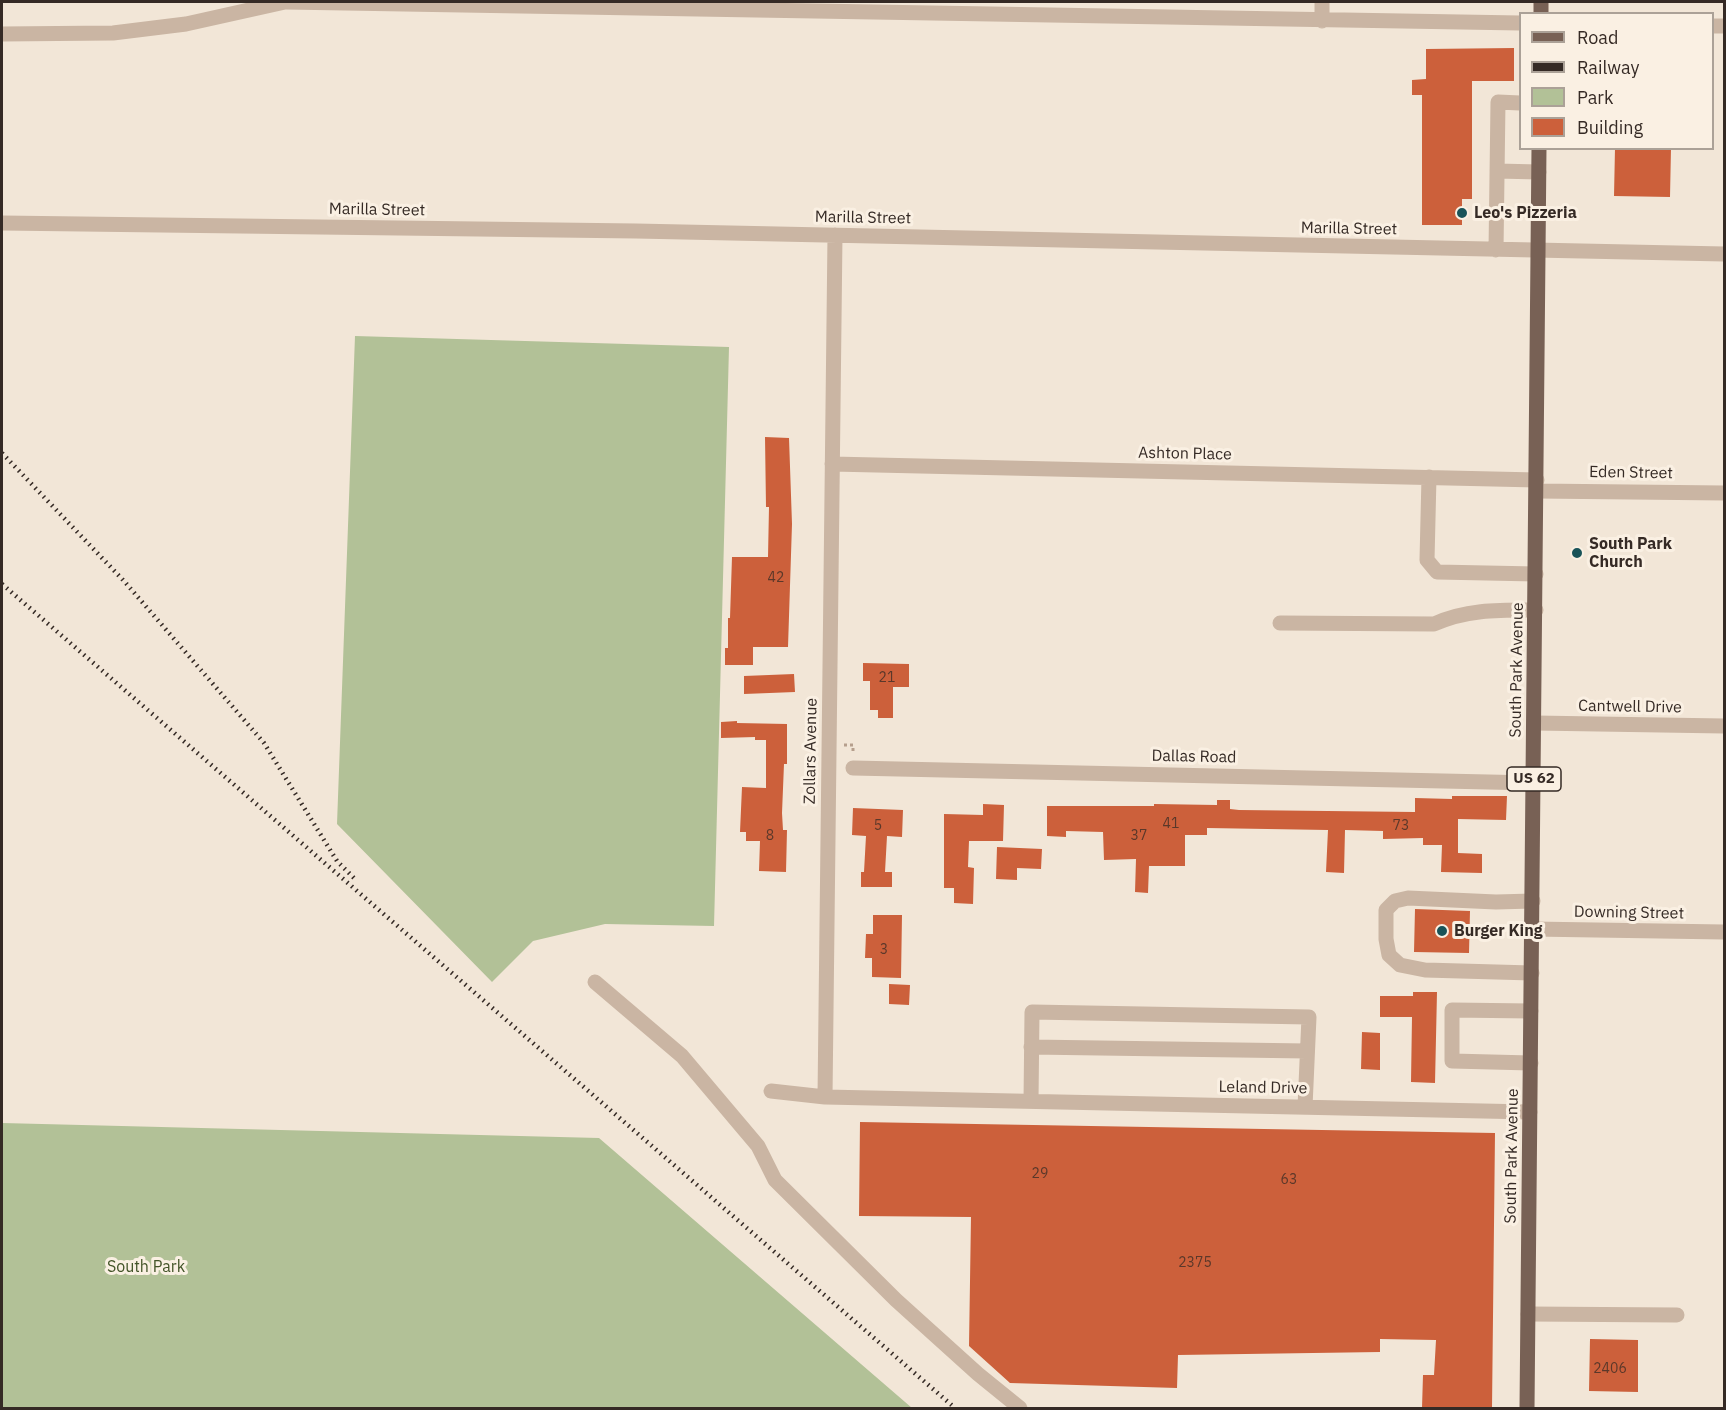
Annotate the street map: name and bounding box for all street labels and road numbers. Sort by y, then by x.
street label: Marilla Street [329,200,425,220]
street label: Marilla Street [815,208,911,228]
street label: Marilla Street [1301,219,1397,239]
street label: Ashton Place [1138,444,1232,464]
street label: Eden Street [1589,463,1673,483]
street label: South Park Avenue [1506,602,1528,738]
street label: Cantwell Drive [1578,696,1682,718]
street label: Zollars Avenue [800,698,822,804]
street label: Dallas Road [1151,747,1237,767]
road number: US 62 [1507,767,1561,791]
street label: Downing Street [1574,902,1684,924]
street label: Leland Drive [1218,1078,1308,1098]
street label: South Park Avenue [1501,1088,1523,1224]

